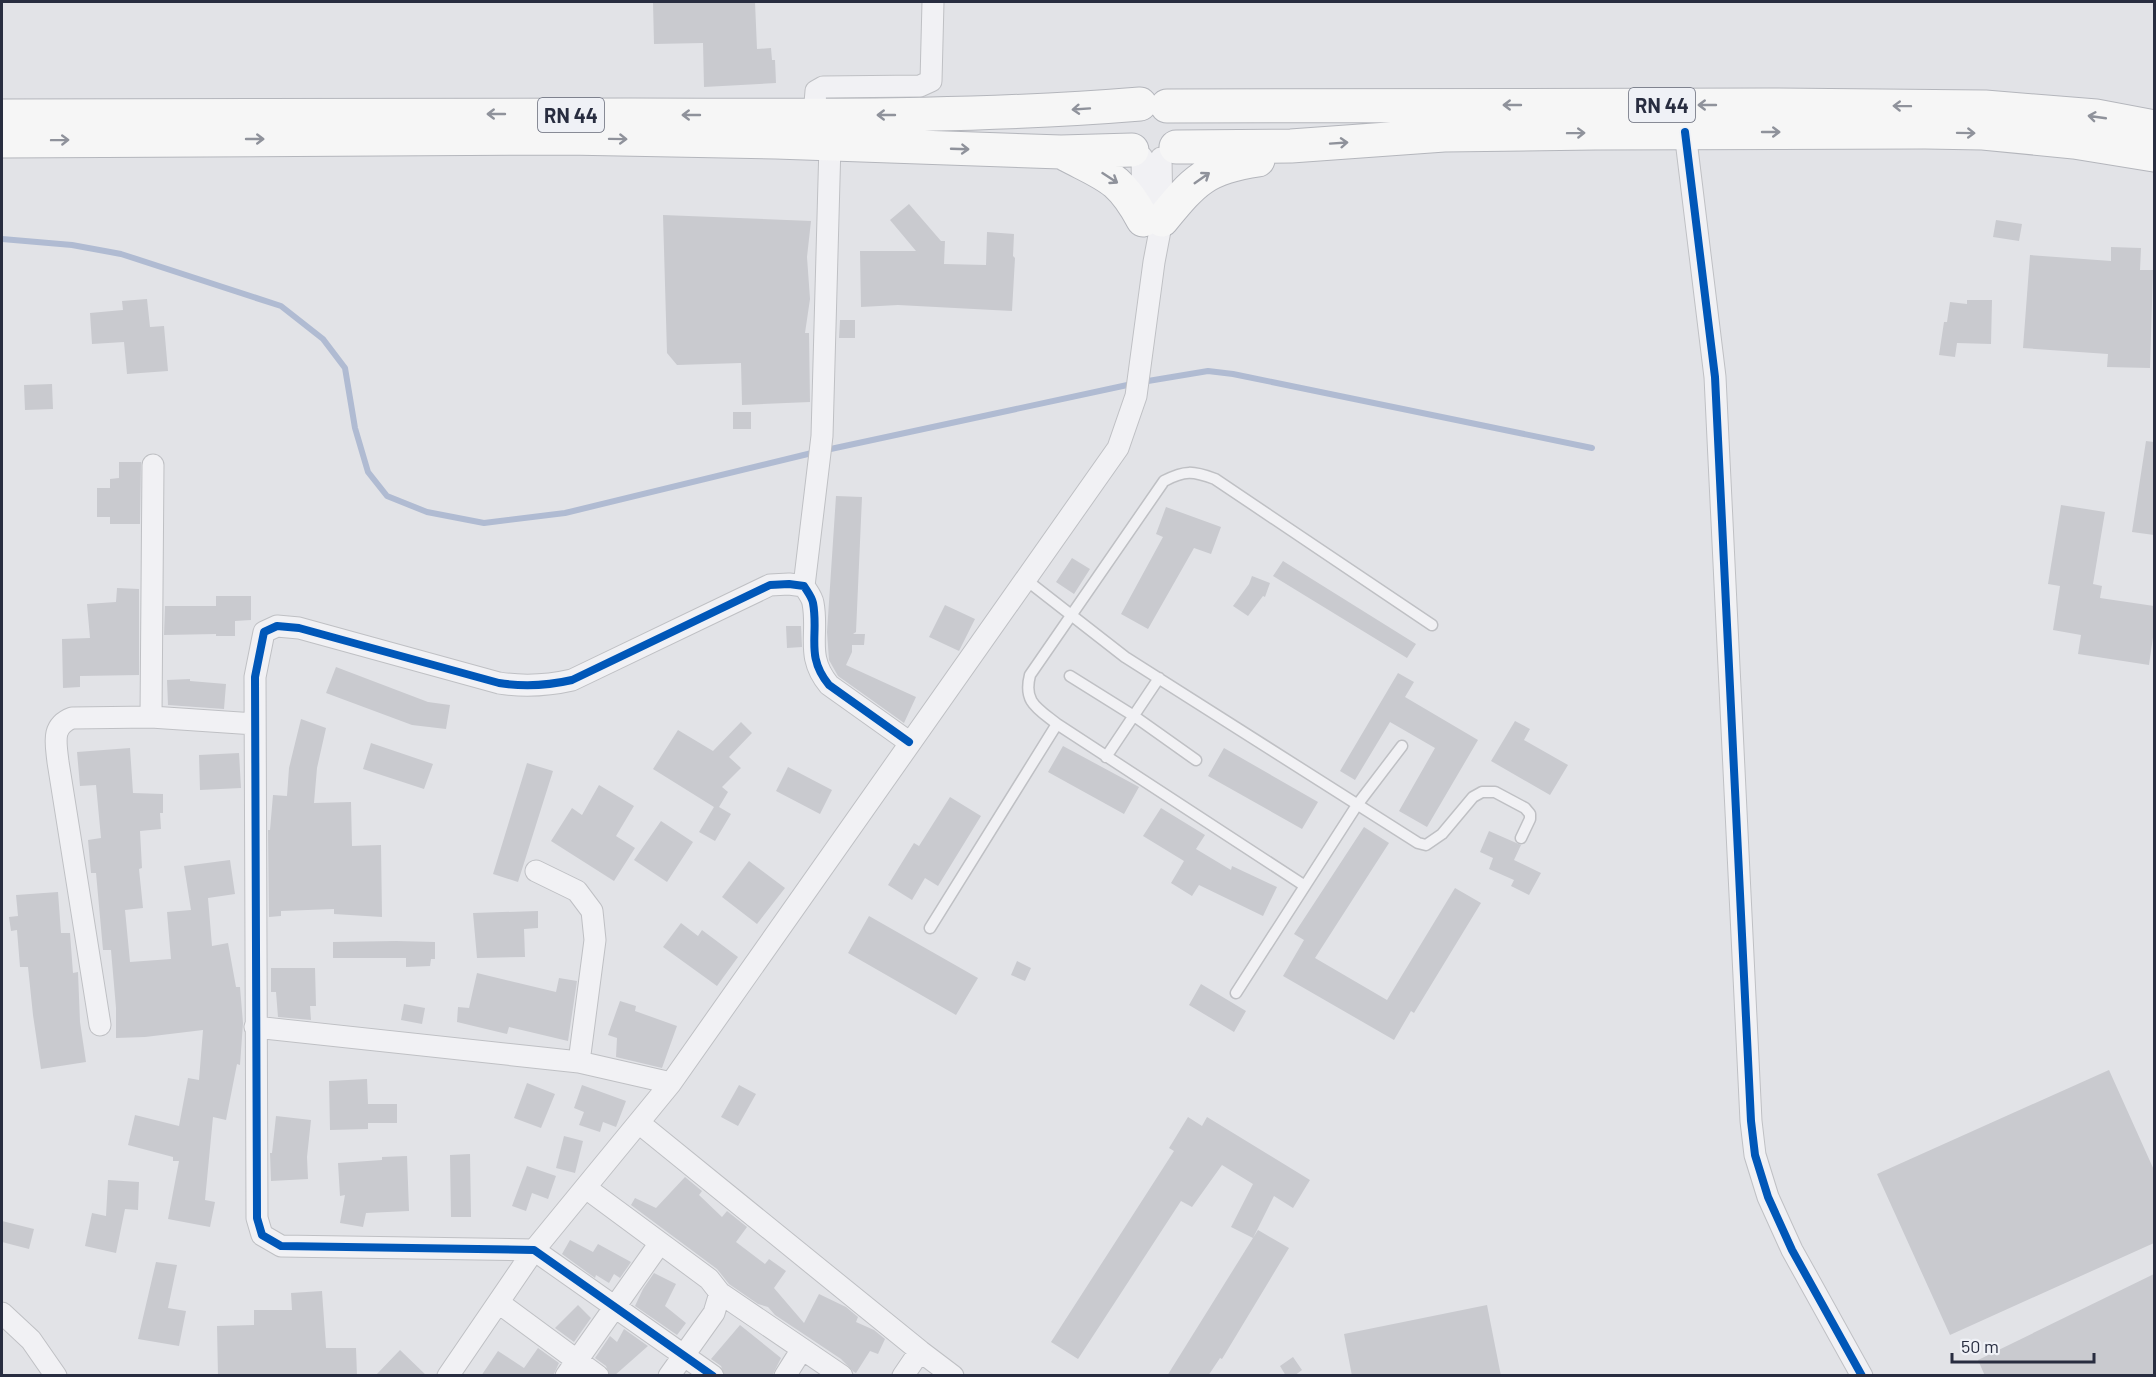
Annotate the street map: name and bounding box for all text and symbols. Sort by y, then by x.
road number: RN 44 [1629,88,1695,122]
road number: RN 44 [538,98,604,132]
one-way arrow [1503,99,1523,111]
one-way arrow [1698,99,1718,111]
one-way arrow [1893,100,1913,112]
one-way arrow [1072,104,1092,115]
one-way arrow [487,108,507,120]
one-way arrow [682,109,702,121]
one-way arrow [877,109,897,121]
one-way arrow [2087,111,2107,122]
one-way arrow [1761,126,1781,138]
one-way arrow [1566,127,1586,139]
one-way arrow [1956,127,1976,138]
one-way arrow [244,133,264,145]
one-way arrow [607,133,627,145]
one-way arrow [49,134,69,146]
one-way arrow [1329,137,1349,148]
one-way arrow [949,143,969,154]
one-way arrow [1101,171,1118,184]
one-way arrow [1194,172,1210,184]
scale bar [1952,1326,2094,1364]
text: 50 m [1961,1335,1999,1357]

